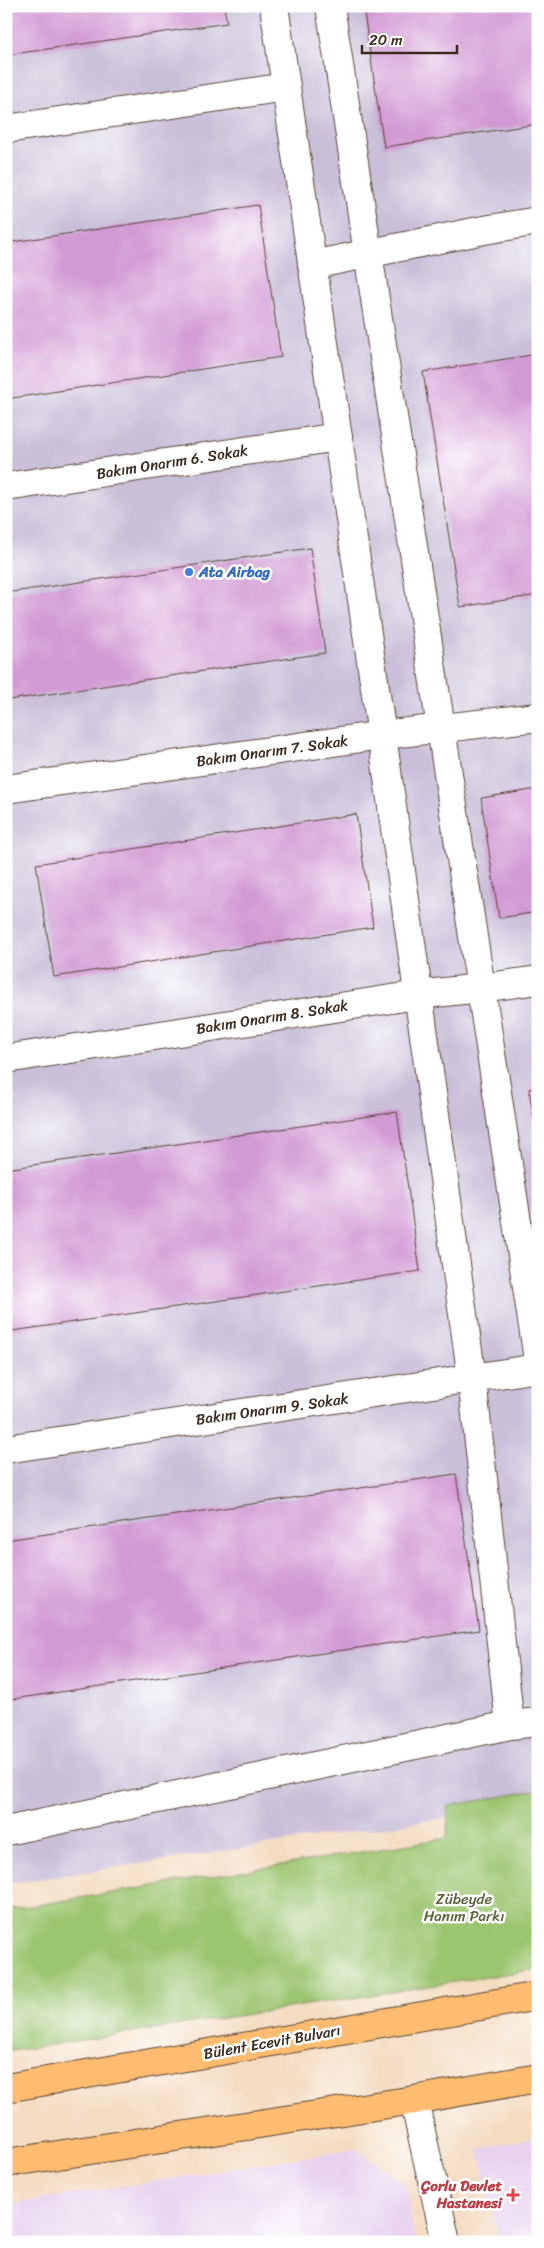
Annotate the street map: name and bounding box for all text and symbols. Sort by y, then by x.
scale bar [362,22,456,54]
text: 20 m [369,27,403,53]
street label: Bakım Onarım 6. Sokak [94,437,250,487]
place label: Ata Airbag [198,559,270,585]
marker: Ata Airbag [183,566,195,578]
street label: Bakım Onarım 7. Sokak [194,727,350,775]
street label: Bakım Onarım 8. Sokak [194,992,350,1042]
street label: Bakım Onarım 9. Sokak [194,1385,350,1433]
park label: Zübeyde Hanım Parkı [424,1886,504,1929]
street label: Bülent Ecevit Bulvarı [201,2017,343,2067]
place label: Çorlu Devlet Hastanesi [420,2173,503,2216]
marker: Çorlu Devlet Hastanesi [506,2188,520,2202]

